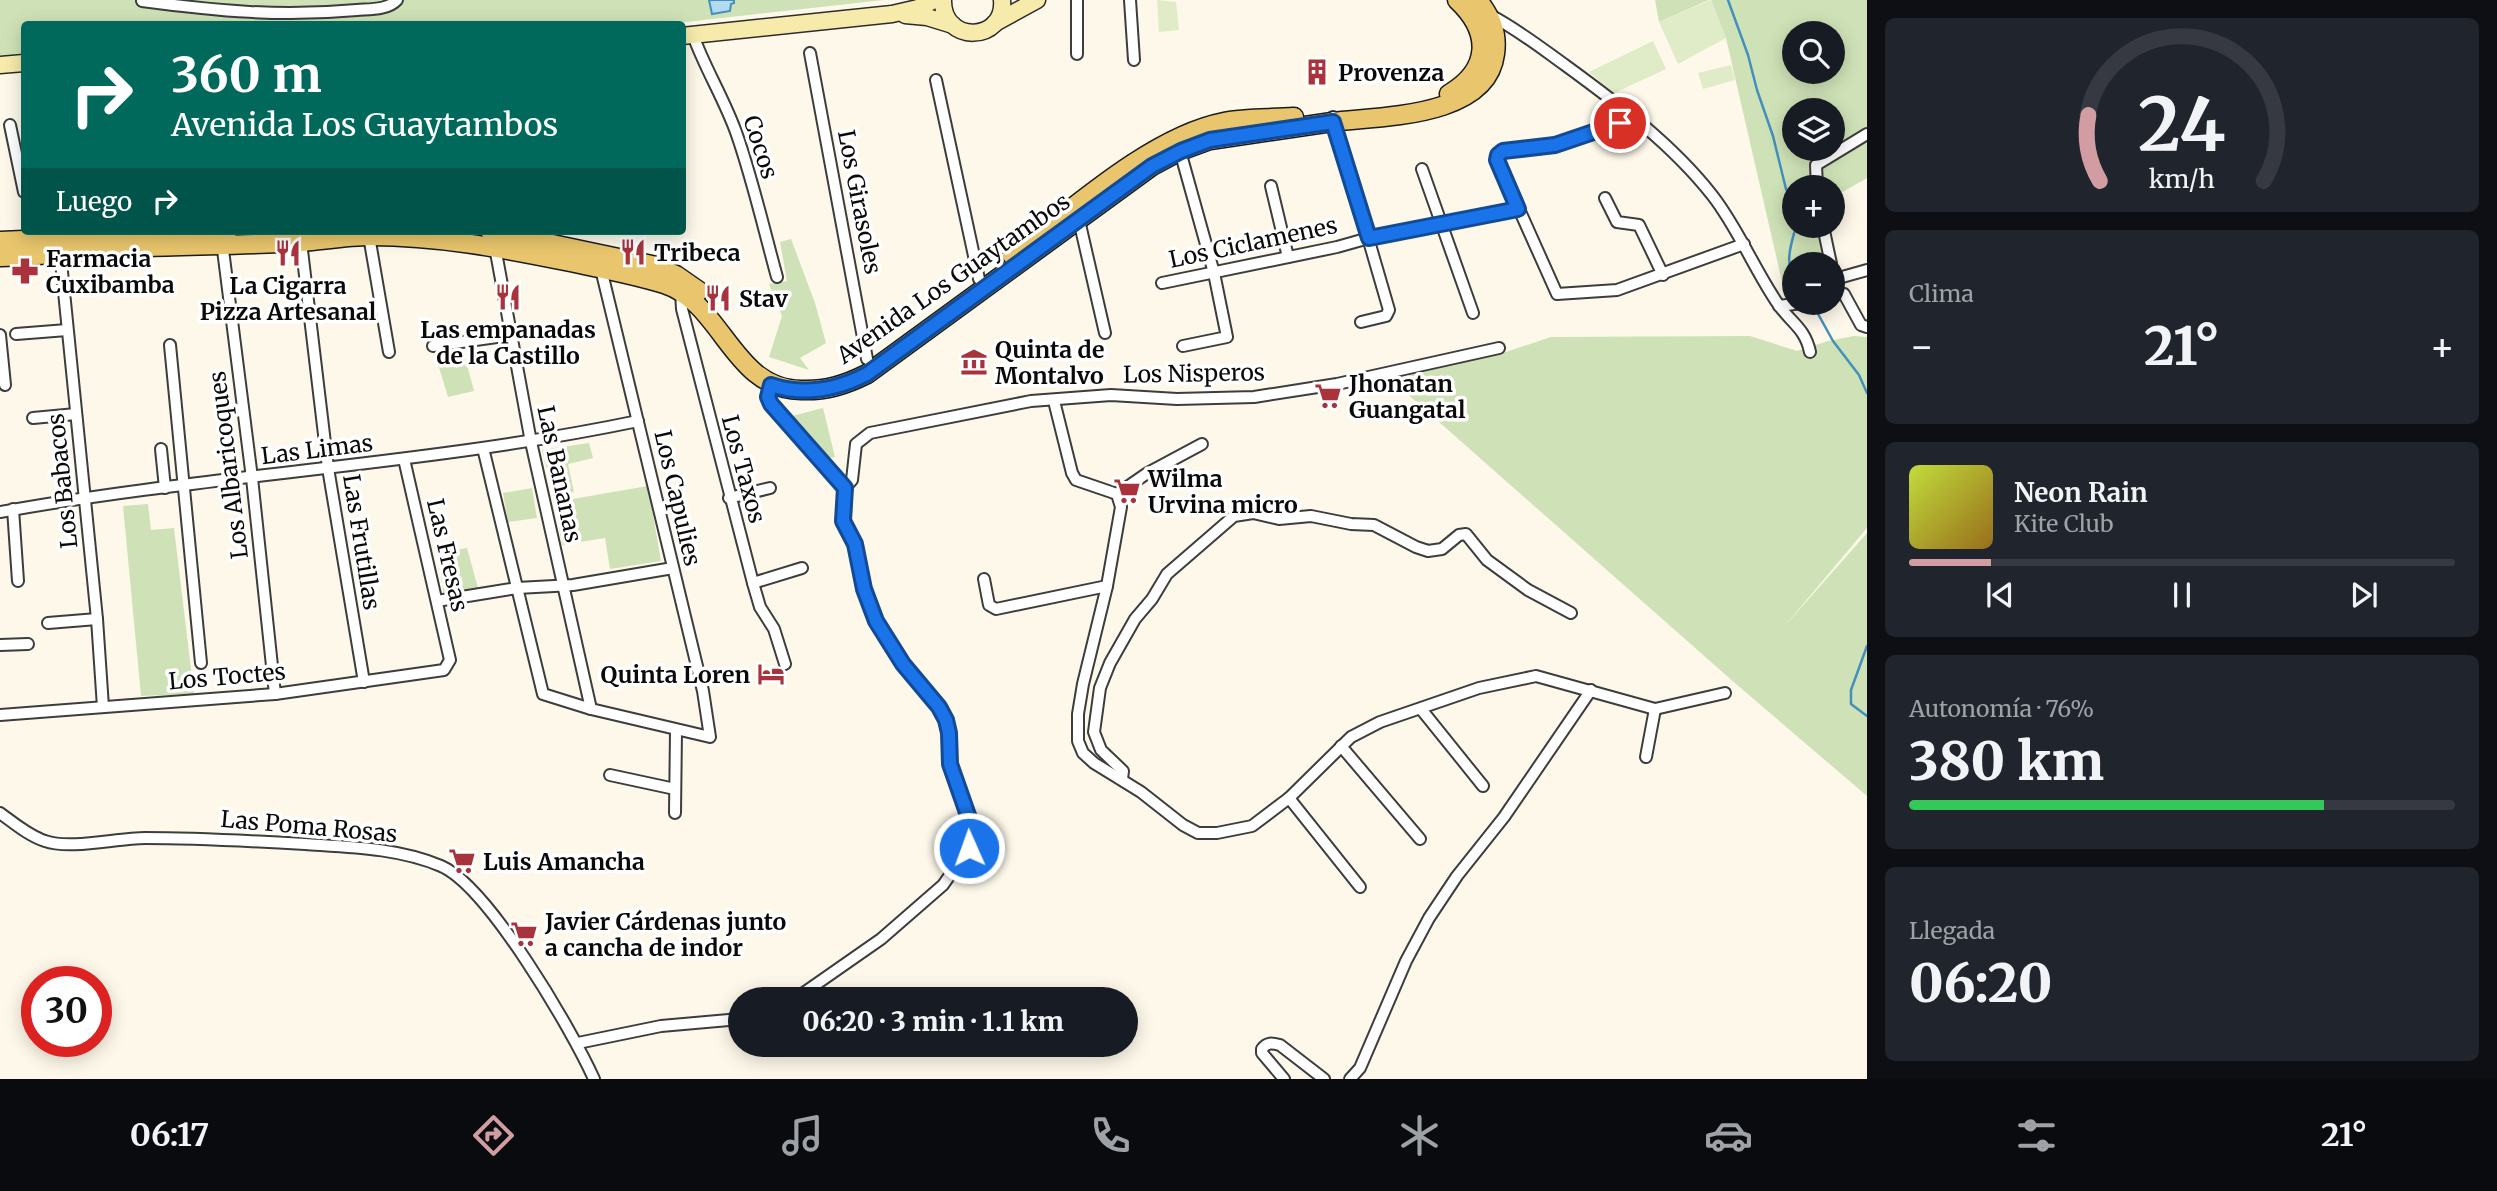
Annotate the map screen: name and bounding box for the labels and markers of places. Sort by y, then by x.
building icon: Provenza [1302,57,1332,87]
place label: Provenza [1338,58,1444,87]
pin [1590,93,1650,153]
restaurant icon: Tribeca [618,237,648,267]
restaurant icon: La Cigarra Pizza Artesanal [273,238,303,268]
place label: Tribeca [654,238,741,267]
place label: Farmacia Cuxibamba [46,244,175,299]
pharmacy icon: Farmacia Cuxibamba [10,256,40,286]
place label: La Cigarra Pizza Artesanal [200,271,377,326]
restaurant icon: Las empanadas de la Castillo [493,282,523,312]
restaurant icon: Stav [703,283,733,313]
place label: Stav [739,284,788,313]
place label: Las empanadas de la Castillo [420,315,596,370]
place label: Quinta de Montalvo [995,335,1104,390]
museum icon: Quinta de Montalvo [959,347,989,377]
place label: Jhonatan Guangatal [1348,369,1466,424]
supermarket icon: Jhonatan Guangatal [1313,381,1343,411]
place label: Wilma Urvina micro [1147,464,1298,519]
supermarket icon: Wilma Urvina micro [1112,476,1142,506]
hotel icon: Quinta Loren [756,659,786,689]
place label: Quinta Loren [600,660,750,689]
supermarket icon: Luis Amancha [447,846,477,876]
place label: Luis Amancha [483,847,645,876]
place label: Javier Cárdenas junto a cancha de indor [544,907,787,962]
supermarket icon: Javier Cárdenas junto a cancha de indor [509,919,539,949]

